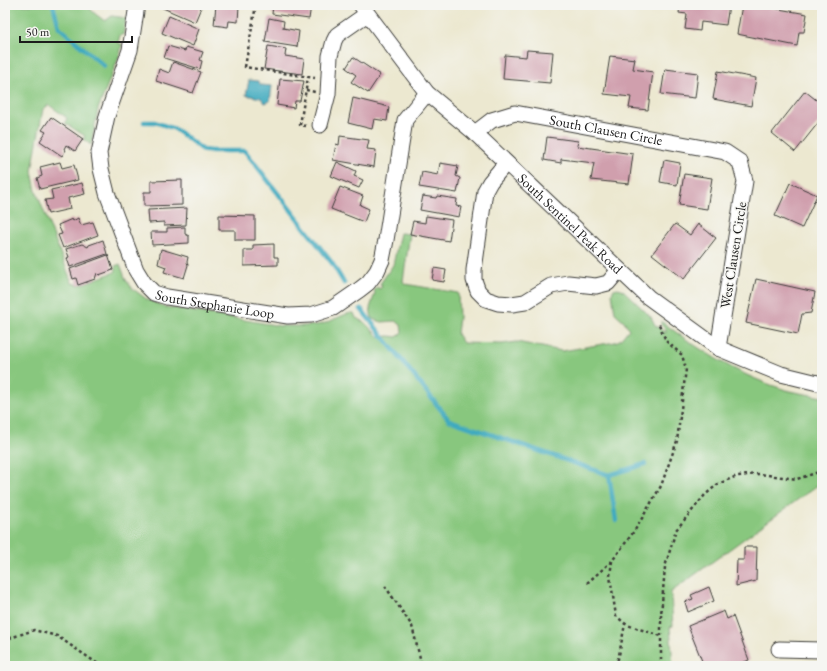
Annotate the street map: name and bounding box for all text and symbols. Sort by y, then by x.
scale bar [20,18,132,44]
text: 50 m [26,24,50,40]
street label: South Clausen Circle [548,111,664,149]
street label: South Sentinel Peak Road [514,169,628,278]
street label: West Clausen Circle [716,200,750,310]
street label: South Stephanie Loop [153,285,276,323]

